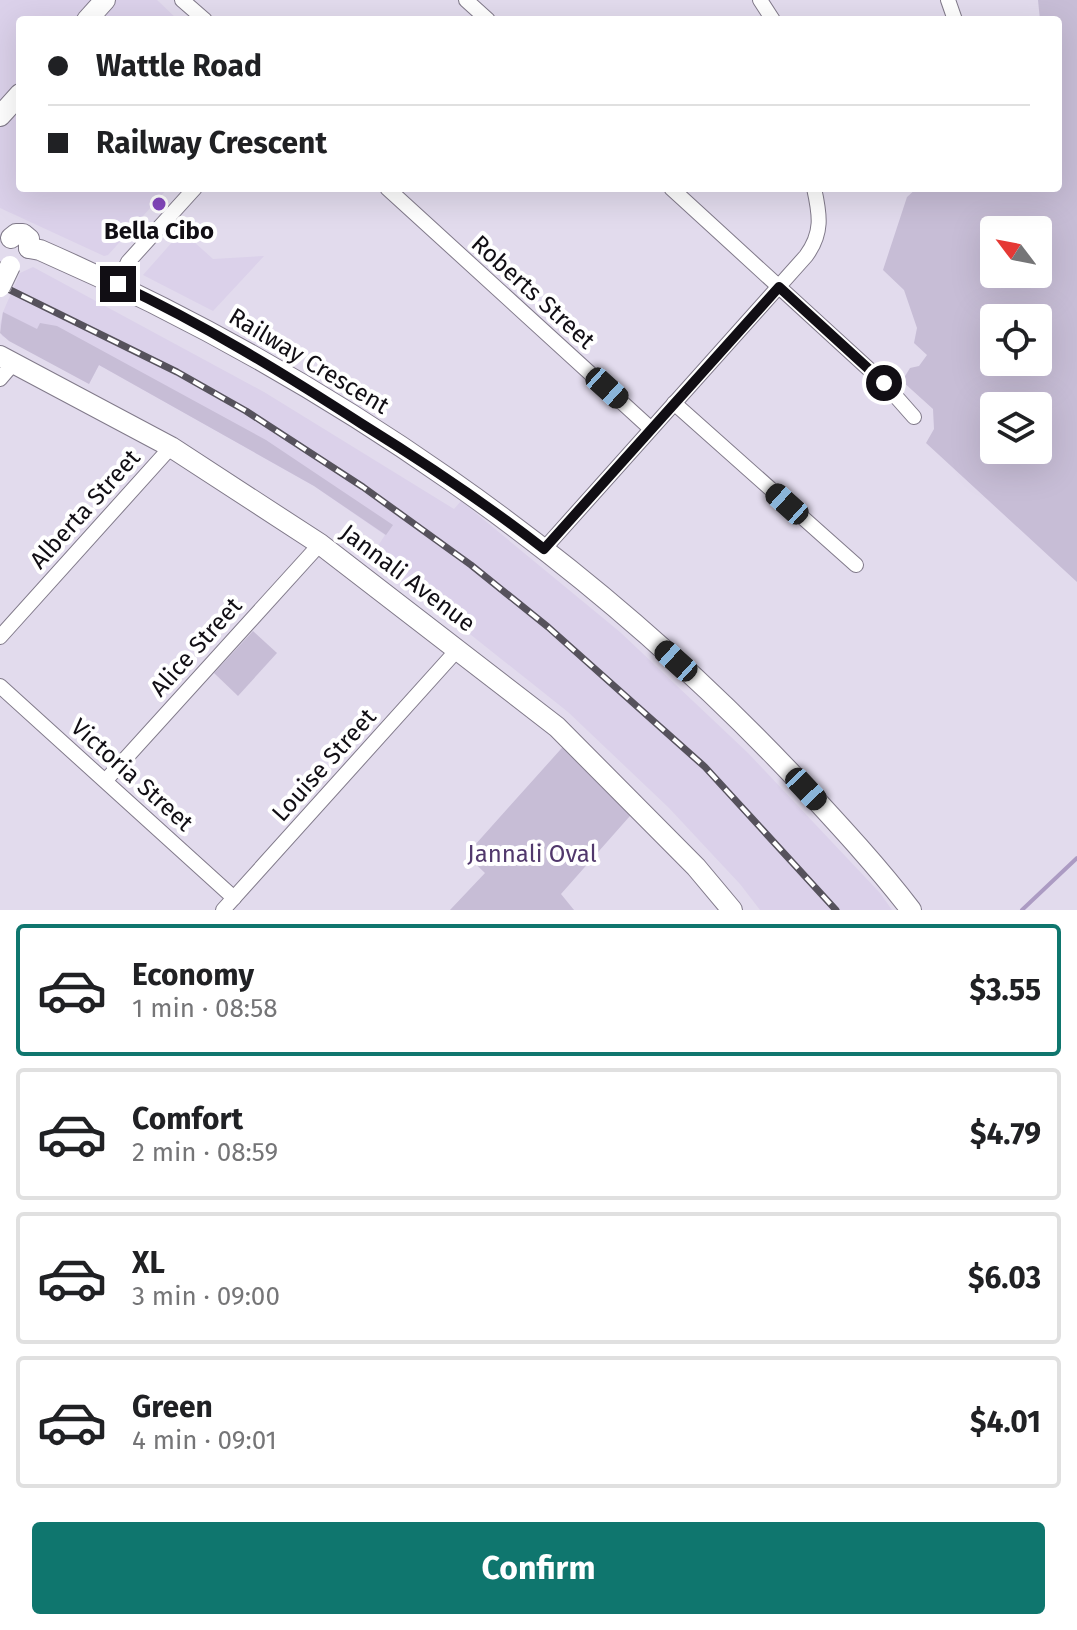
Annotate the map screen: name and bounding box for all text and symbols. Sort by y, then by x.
text: Wattle Road [96,48,262,84]
text: Railway Crescent [96,125,327,161]
marker: Bella Cibo [150,195,168,213]
north arrow [980,216,1052,288]
map controls [980,216,1052,464]
place label: Bella Cibo [104,217,214,245]
street label: Roberts Street [466,229,601,355]
route end [100,266,136,302]
street label: Railway Crescent [224,302,394,420]
button: locate [980,304,1052,376]
car [581,363,633,413]
route start [866,365,902,401]
button: layers [980,392,1052,464]
street label: Alberta Street [24,444,146,574]
car [761,479,813,529]
street label: Jannali Avenue [335,518,481,638]
street label: Alice Street [144,592,248,702]
car [650,636,702,686]
street label: Louise Street [266,703,382,827]
street label: Victoria Street [65,713,199,837]
car [781,763,831,815]
park label: Jannali Oval [467,840,597,868]
icon: car [36,954,108,1026]
text: Economy [132,957,254,993]
text: $3.55 [969,972,1041,1008]
text: 1 min · 08:58 [132,993,278,1024]
icon: car [36,1098,108,1170]
text: Comfort [132,1101,243,1137]
text: $4.79 [970,1116,1041,1152]
text: 2 min · 08:59 [132,1137,278,1168]
icon: car [36,1242,108,1314]
text: XL [132,1245,165,1281]
text: $6.03 [968,1260,1041,1296]
text: 3 min · 09:00 [132,1281,280,1312]
icon: car [36,1386,108,1458]
text: Green [132,1389,213,1425]
text: $4.01 [970,1404,1041,1440]
text: 4 min · 09:01 [132,1425,277,1456]
button: Confirm [32,1522,1045,1614]

